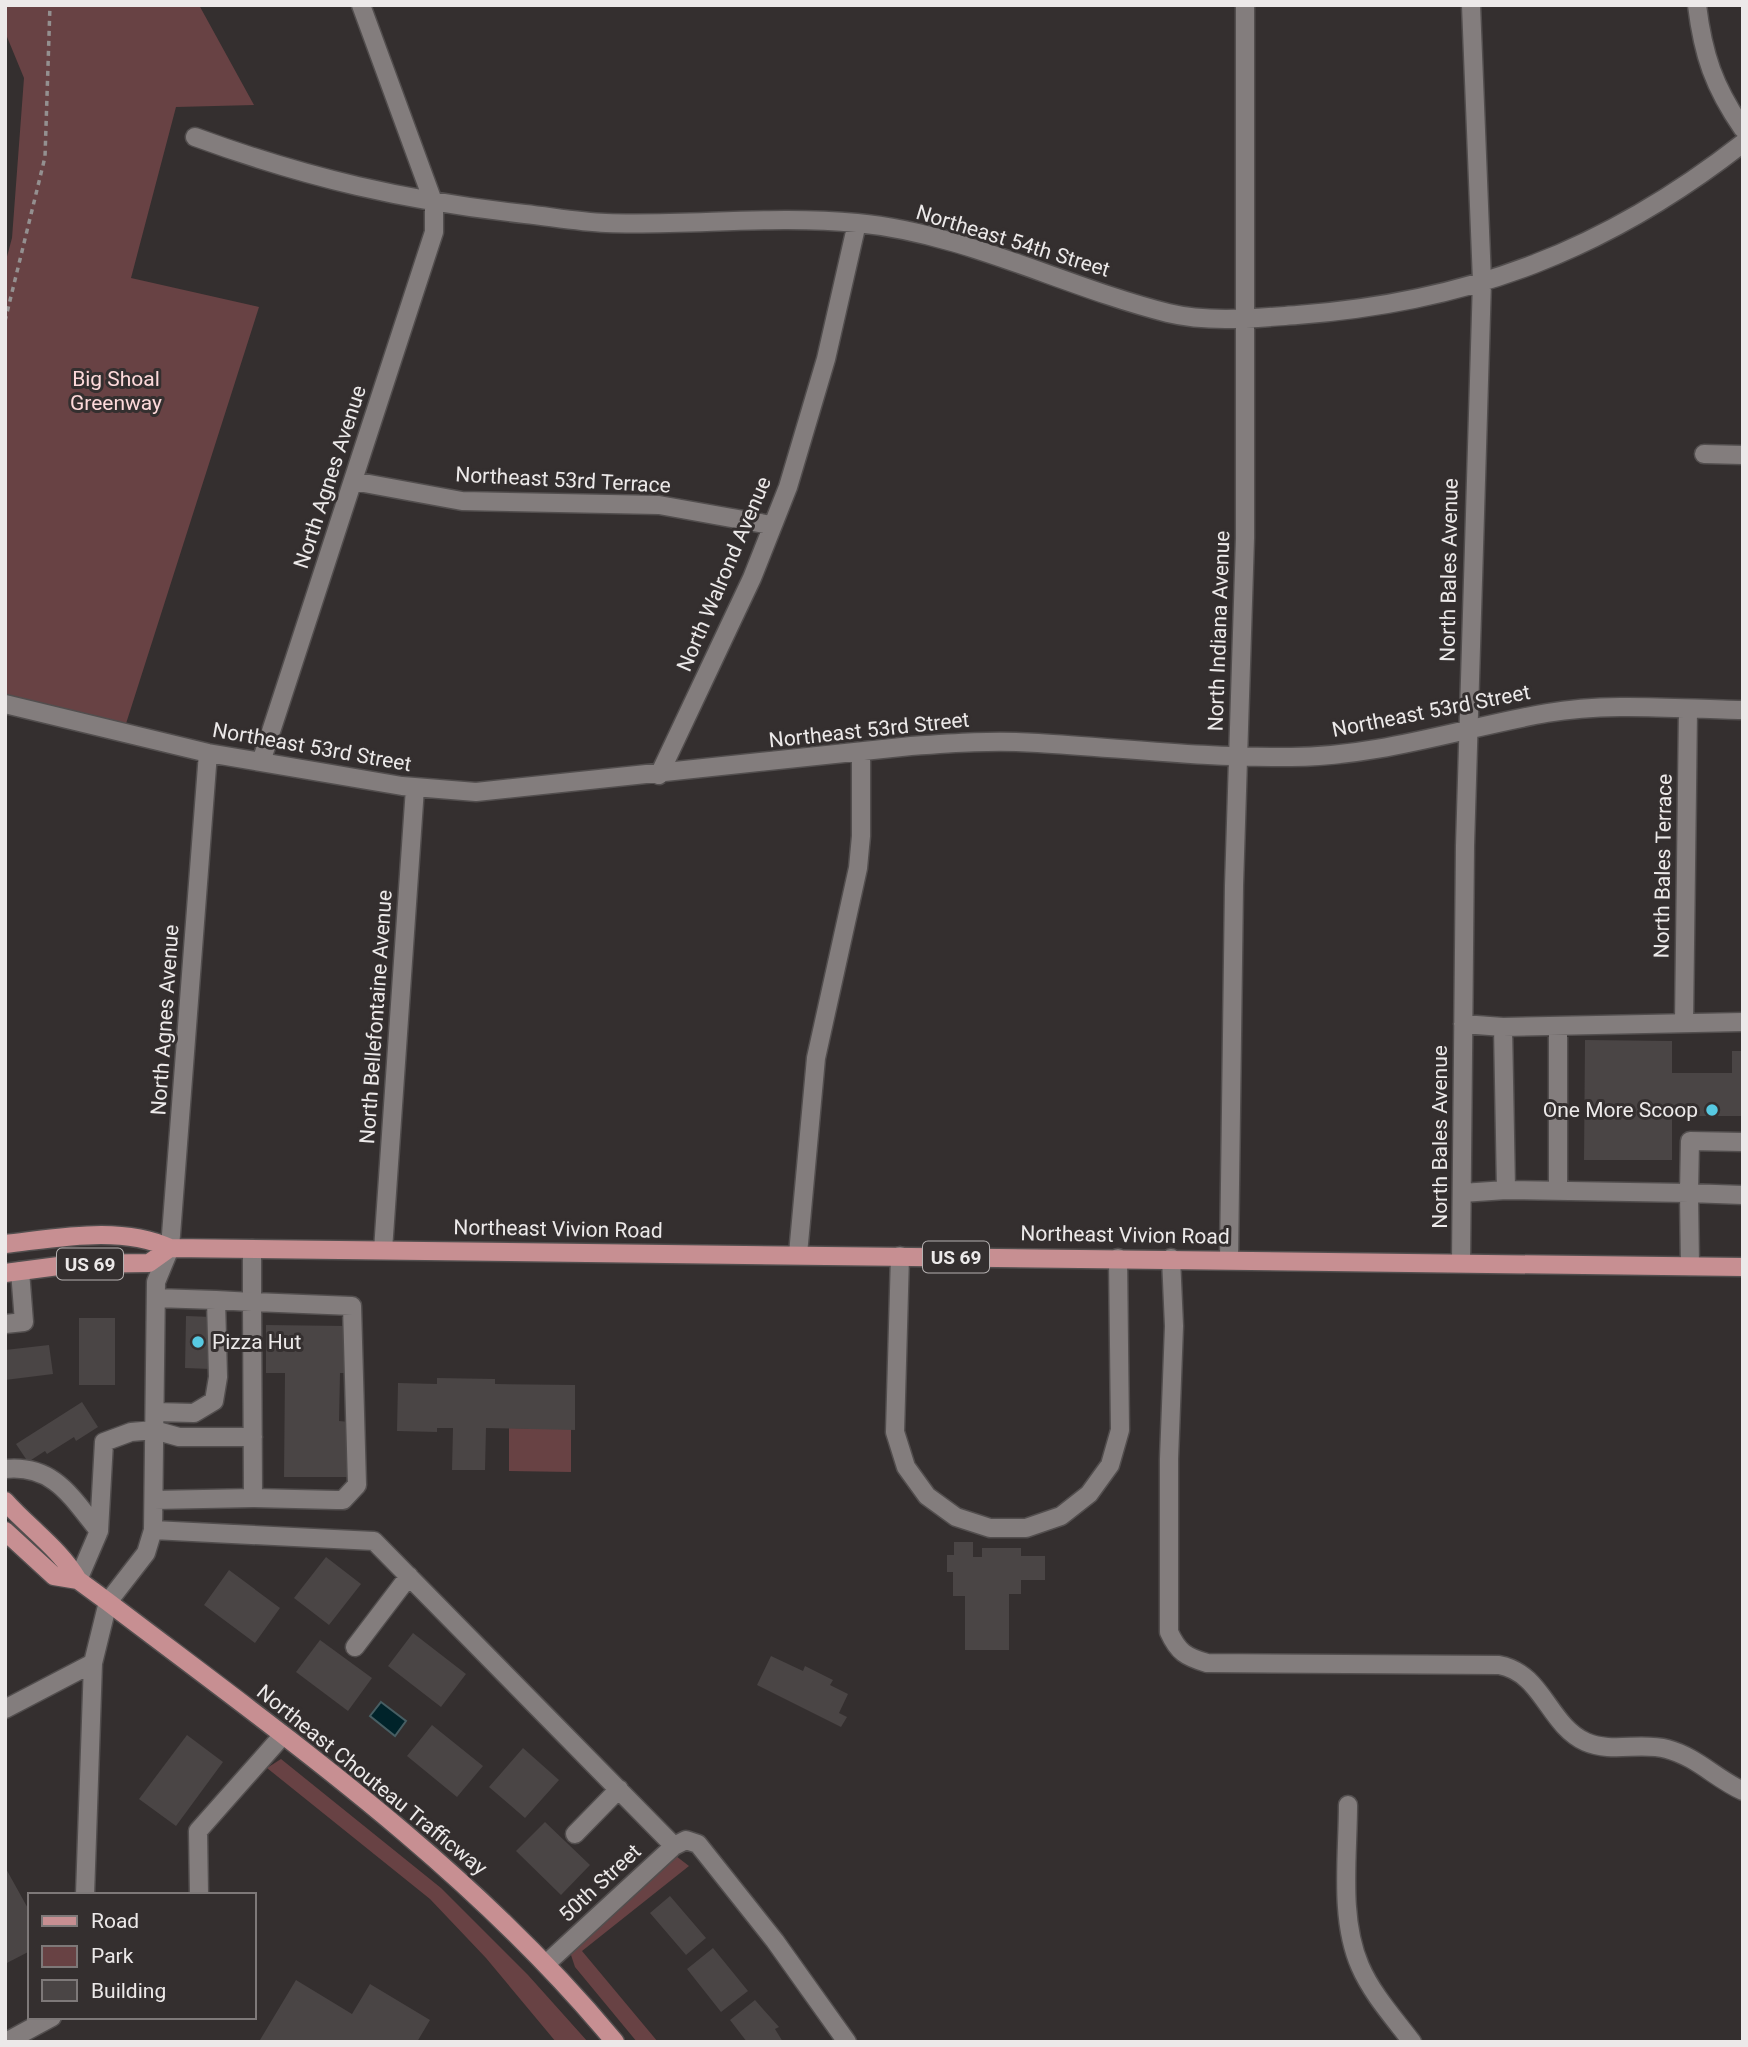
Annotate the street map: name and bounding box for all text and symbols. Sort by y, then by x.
street label: Northeast 54th Street [913,200,1113,282]
park label: Big Shoal Greenway [70,367,162,415]
street label: North Agnes Avenue [289,382,371,572]
street label: Northeast 53rd Terrace [455,462,671,498]
street label: North Walrond Avenue [672,473,776,675]
street label: North Bales Avenue [1435,478,1463,662]
street label: North Indiana Avenue [1204,530,1234,732]
street label: Northeast 53rd Street [1330,680,1532,742]
street label: Northeast 53rd Street [768,708,971,752]
street label: Northeast 53rd Street [211,718,413,776]
street label: North Bales Terrace [1649,773,1677,959]
street label: North Bellefontaine Avenue [355,889,397,1145]
street label: North Agnes Avenue [146,924,184,1116]
street label: North Bales Avenue [1428,1045,1452,1229]
place label: One More Scoop [1543,1098,1698,1122]
marker: One More Scoop [1704,1102,1720,1118]
street label: Northeast Vivion Road [453,1215,663,1243]
street label: Northeast Vivion Road [1020,1221,1230,1249]
road number: US 69 [923,1242,989,1273]
road number: US 69 [57,1248,123,1280]
place label: Pizza Hut [212,1330,301,1354]
marker: Pizza Hut [190,1334,206,1350]
street label: Northeast Chouteau Trafficway [252,1680,492,1880]
street label: 50th Street [554,1839,646,1927]
legend [28,1893,256,2019]
text: Road [91,1909,139,1933]
text: Park [91,1944,134,1968]
text: Building [91,1979,166,2003]

